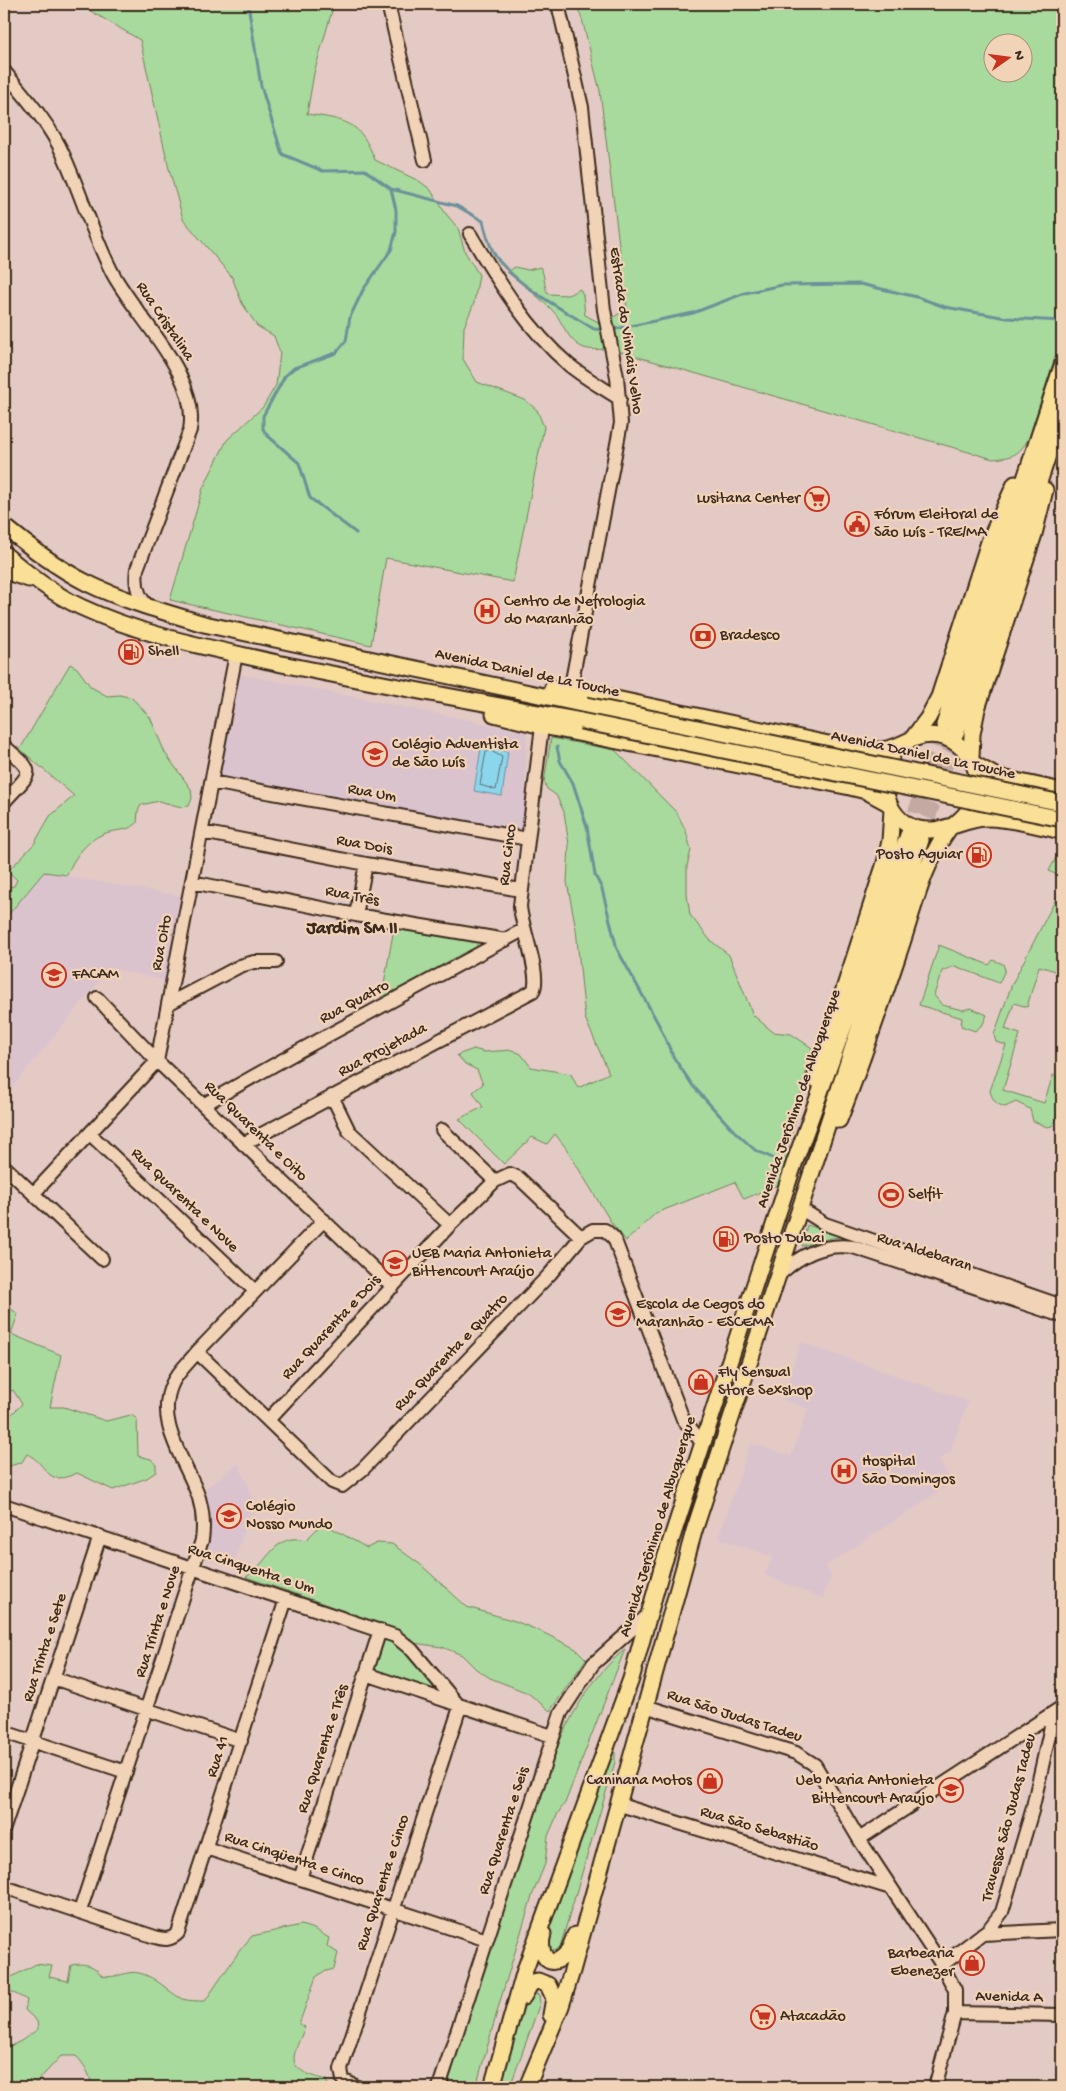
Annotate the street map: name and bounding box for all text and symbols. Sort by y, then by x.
north arrow [984,32,1034,82]
text: N [1009,49,1028,62]
street label: Estrada do Vinhais Velho [604,246,646,416]
street label: Rua Cristalina [131,279,198,366]
supermarket icon: Lusitana Center [804,486,830,512]
place label: Lusitana Center [697,490,801,509]
place label: Fórum Eleitoral de São Luís - TRE/MA [873,506,999,543]
public building icon: Fórum Eleitoral de São Luís - TRE/MA [844,511,870,537]
place label: Centro de Nefrologia do Maranhão [504,593,646,630]
hospital icon: Centro de Nefrologia do Maranhão [474,598,500,624]
bank icon: Bradesco [690,623,716,649]
place label: Bradesco [719,627,780,646]
fuel station icon: Shell [118,639,144,665]
place label: Shell [148,643,179,662]
street label: Avenida Daniel de La Touche [433,645,622,703]
street label: Avenida Daniel de La Touche [829,727,1018,785]
place label: Colégio Adventista de São Luís [392,736,520,773]
school or university icon: Colégio Adventista de São Luís [362,741,388,767]
street label: Rua Um [346,780,398,808]
street label: Rua Cinco [496,823,522,887]
street label: Rua Dois [334,832,395,860]
fuel station icon: Posto Aguiar [966,842,992,868]
place label: Posto Aguiar [875,846,963,865]
street label: Rua Três [323,882,382,912]
street label: Rua Oito [148,913,178,973]
district label: Jardim SM II [305,919,398,940]
school or university icon: FACAM [41,962,67,988]
place label: FACAM [71,966,120,985]
street label: Rua Quatro [317,977,393,1029]
street label: Avenida Jerônimo de Albuquerque [754,987,847,1211]
street label: Rua Projetada [335,1019,432,1082]
street label: Rua Quarenta e Oito [199,1078,311,1186]
street label: Rua Quarenta e Nove [126,1145,242,1258]
sports icon: Selfit [878,1182,904,1208]
place label: Selfit [908,1186,944,1205]
fuel station icon: Posto Dubai [713,1226,739,1252]
street label: Rua Aldebaran [874,1229,974,1277]
place label: Posto Dubai [743,1230,824,1249]
place label: UEB Maria Antonieta Bittencourt Araújo [411,1245,553,1282]
school or university icon: UEB Maria Antonieta Bittencourt Araújo [382,1250,408,1276]
street label: Rua Quarenta e Dois [278,1271,386,1384]
street label: Rua Quarenta e Quatro [391,1290,513,1416]
place label: Escola de Cegos do Maranhão - ESCEMA [636,1296,775,1333]
school or university icon: Escola de Cegos do Maranhão - ESCEMA [605,1301,631,1327]
place label: Fly Sensual Store Sexshop [717,1364,813,1401]
shop icon: Fly Sensual Store Sexshop [688,1369,714,1395]
street label: Avenida Jerônimo de Albuquerque [616,1414,702,1640]
place label: Hospital São Domingos [862,1453,956,1490]
hospital icon: Hospital São Domingos [831,1458,857,1484]
place label: Colégio Nosso Mundo [246,1498,333,1535]
school or university icon: Colégio Nosso Mundo [216,1503,242,1529]
street label: Rua Cinquenta e Um [185,1540,318,1600]
street label: Rua Trinta e Nove [132,1563,186,1680]
street label: Rua Trinta e Sete [19,1591,73,1705]
street label: Rua Quarenta e Três [294,1681,354,1816]
street label: Rua São Judas Tadeu [664,1686,804,1748]
street label: Travessa São Judas Tadeu [978,1732,1042,1905]
street label: Rua 41 [203,1734,235,1780]
street label: Rua Quarenta e Seis [475,1764,535,1897]
shop icon: Caninana Motos [697,1768,723,1794]
place label: Caninana Motos [586,1772,693,1791]
place label: Ueb Maria Antonieta Bittencourt Araujo [796,1772,935,1809]
school or university icon: Ueb Maria Antonieta Bittencourt Araujo [938,1777,964,1803]
street label: Rua São Sebastião [697,1803,821,1857]
street label: Rua Quarenta e Cinco [353,1813,415,1953]
street label: Rua Cinqüenta e Cinco [222,1828,366,1892]
place label: Barbearia Ebenezer [887,1945,955,1982]
shop icon: Barbearia Ebenezer [959,1950,985,1976]
street label: Avenida A [975,1988,1044,2008]
supermarket icon: Atacadão [750,2004,776,2030]
place label: Atacadão [780,2008,846,2027]

